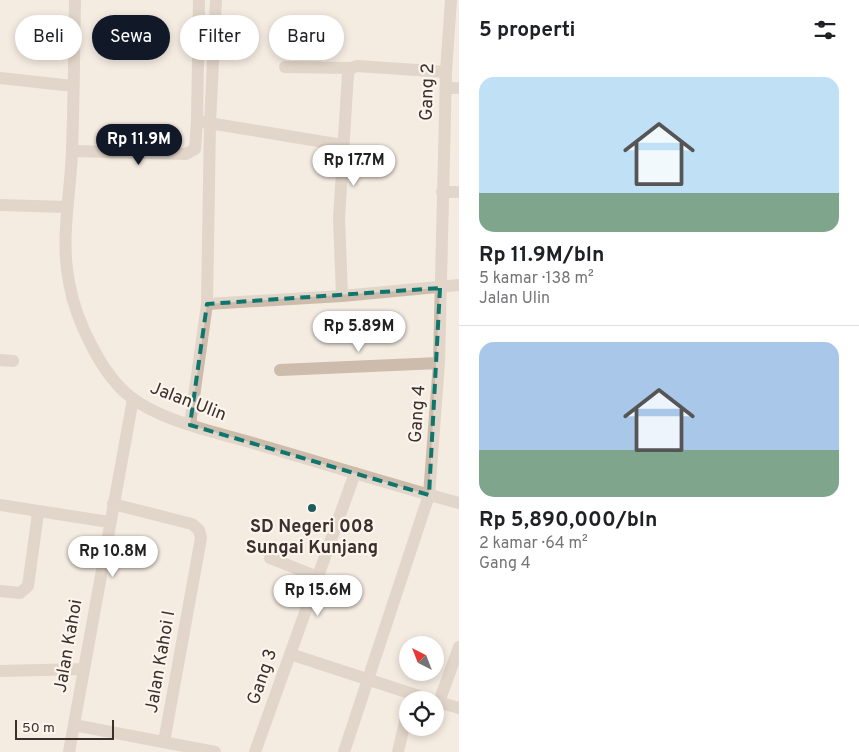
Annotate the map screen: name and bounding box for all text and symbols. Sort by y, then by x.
chip: Beli [15,15,82,60]
chip: Sewa [92,15,170,60]
chip: Filter [180,15,259,60]
chip: Baru [269,15,344,60]
icon: filters [811,16,839,44]
text: 5 properti [479,17,576,44]
street label: Gang 2 [415,63,441,121]
icon: home [614,109,704,199]
pin: Rp 11.9M [87,124,191,166]
text: Rp 11.9M [107,130,171,150]
pin: Rp 17.7M [302,144,406,187]
text: Rp 17.7M [323,151,385,171]
text: Rp 11.9M/bln [479,242,604,269]
text: 5 kamar · 138 m² [479,269,594,289]
text: Jalan Ulin [479,289,550,309]
pin: Rp 5.89M [307,310,411,353]
text: Rp 5.89M [324,317,394,337]
icon: home [614,375,704,465]
street label: Jalan Ulin [147,377,229,427]
street label: Gang 4 [405,384,431,444]
marker: SD Negeri 008 Sungai Kunjang [306,502,318,514]
text: Rp 5,890,000/bln [479,507,657,534]
place label: SD Negeri 008 Sungai Kunjang [246,516,378,560]
text: 2 kamar · 64 m² [479,534,588,554]
pin: Rp 10.8M [61,536,165,578]
text: Rp 10.8M [79,542,147,562]
text: Gang 4 [479,554,531,574]
pin: Rp 15.6M [266,574,370,617]
text: Rp 15.6M [284,581,352,601]
street label: Jalan Kahoi [49,598,89,694]
street label: Jalan Kahoi I [141,609,181,715]
north arrow [399,636,444,681]
map controls [399,636,444,736]
street label: Gang 3 [243,646,283,708]
button: locate [399,691,444,736]
scale bar [15,717,114,740]
text: 50 m [22,720,55,737]

